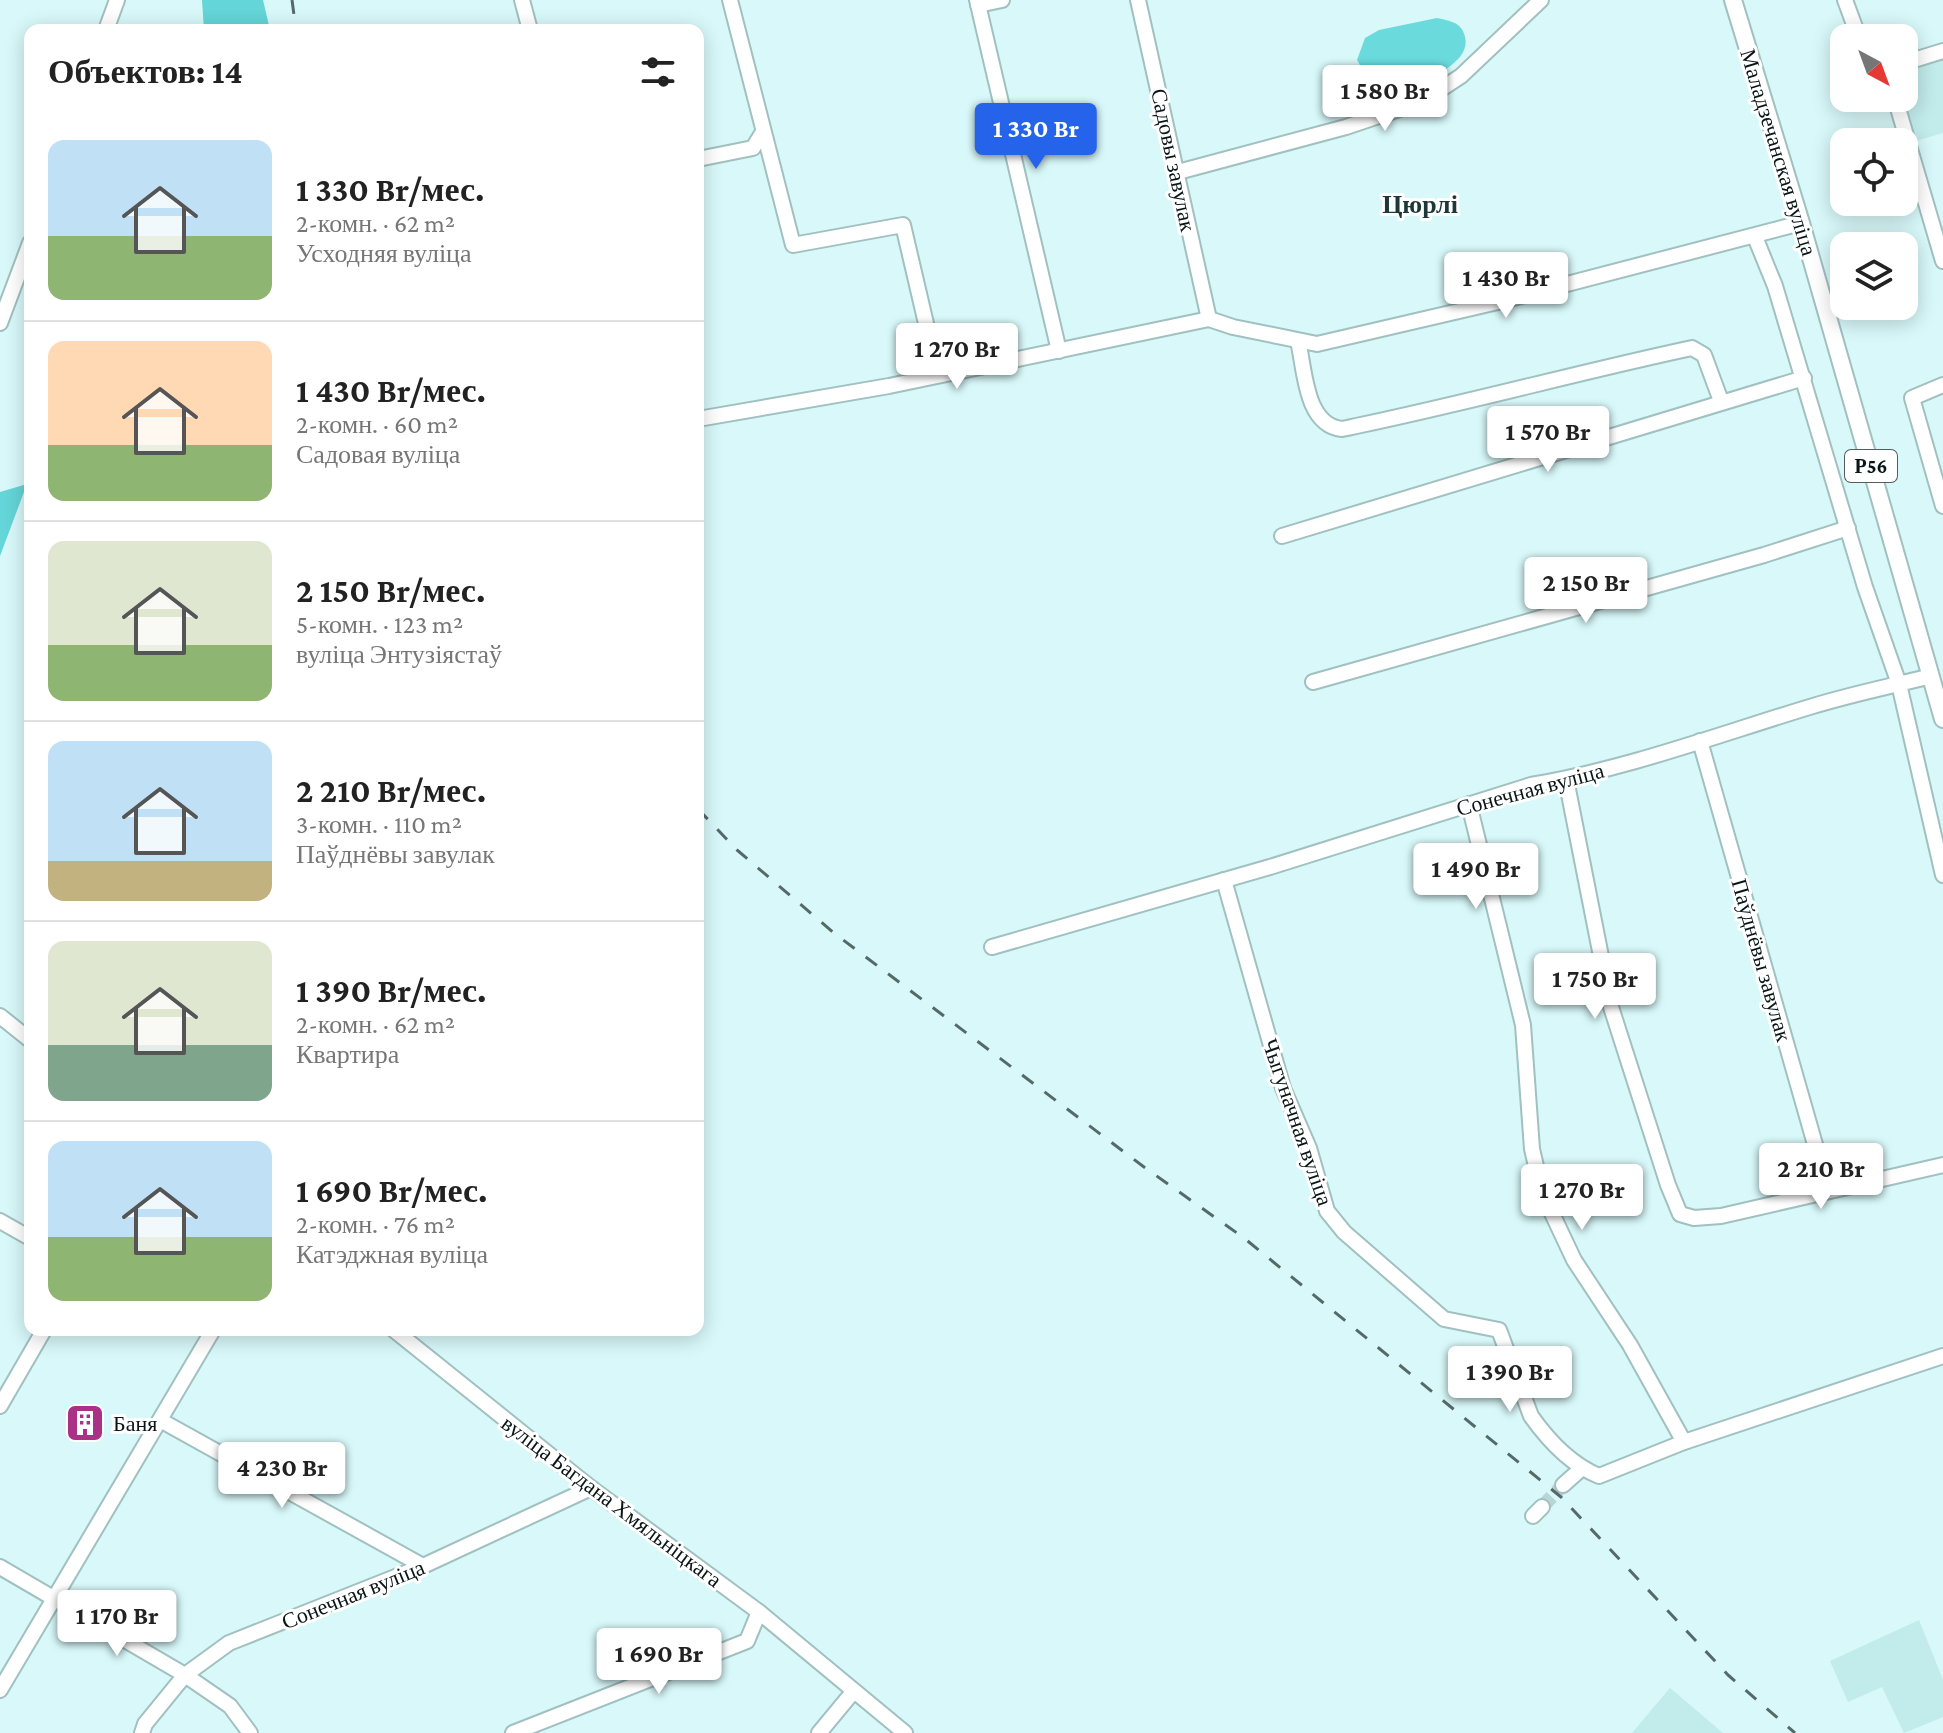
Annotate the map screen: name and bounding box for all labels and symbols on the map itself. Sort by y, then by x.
north arrow [1830,24,1918,112]
street label: Маладзечанская вуліца [1735,46,1822,259]
pin: 1 580 Br [1302,65,1468,133]
street label: Садовы завулак [1146,86,1201,234]
pin: 1 330 Br [953,103,1119,171]
district label: Цюрлі [1382,190,1458,219]
pin: 1 430 Br [1423,252,1589,320]
pin: 1 270 Br [874,323,1040,391]
pin: 1 570 Br [1465,406,1631,474]
road number: Р56 [1845,450,1897,482]
pin: 2 150 Br [1503,557,1669,625]
street label: Сонечная вуліца [1454,758,1607,821]
pin: 1 490 Br [1393,843,1559,911]
street label: Паўднёвы завулак [1726,876,1797,1045]
pin: 1 750 Br [1512,953,1678,1021]
street label: Чыгуначная вуліца [1257,1035,1338,1209]
pin: 2 210 Br [1738,1143,1904,1211]
pin: 1 270 Br [1499,1164,1665,1232]
pin: 1 390 Br [1427,1346,1593,1414]
building icon: Баня [64,1402,106,1444]
place label: Баня [113,1411,157,1436]
street label: вуліца Багдана Хмяльніцкага [497,1411,727,1592]
pin: 4 230 Br [199,1442,365,1510]
street label: Сонечная вуліца [278,1554,428,1634]
pin: 1 170 Br [34,1590,200,1658]
pin: 1 690 Br [576,1628,742,1696]

